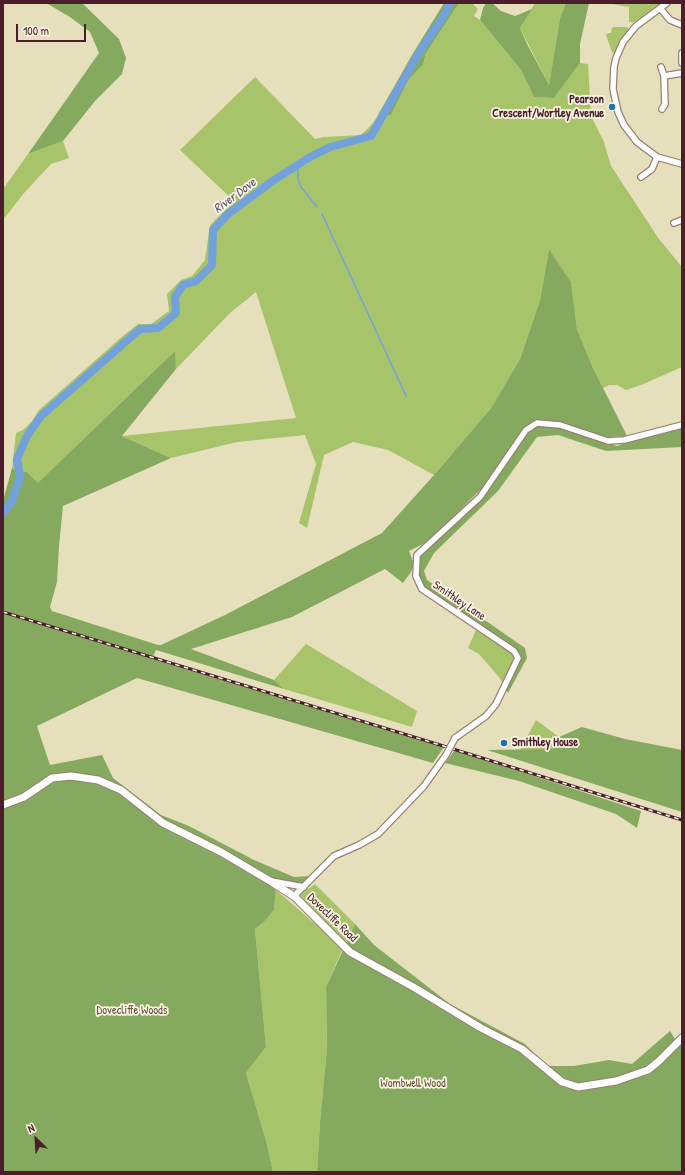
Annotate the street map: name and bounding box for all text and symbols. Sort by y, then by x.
scale bar [18,16,88,42]
text: 100 m [23,22,49,39]
place label: Pearson Crescent/Wortley Avenue [492,93,604,121]
marker: Pearson Crescent/Wortley Avenue [607,102,617,112]
water label: River Dove [211,175,259,217]
street label: Smithley Lane [430,578,488,624]
place label: Smithley House [512,736,578,750]
marker: Smithley House [499,738,509,748]
street label: Dovecliffe Road [304,891,360,945]
park label: Dovecliffe Woods [97,1004,167,1018]
park label: Wombwell Wood [380,1077,446,1091]
north arrow [16,1119,56,1159]
text: N [25,1121,37,1136]

